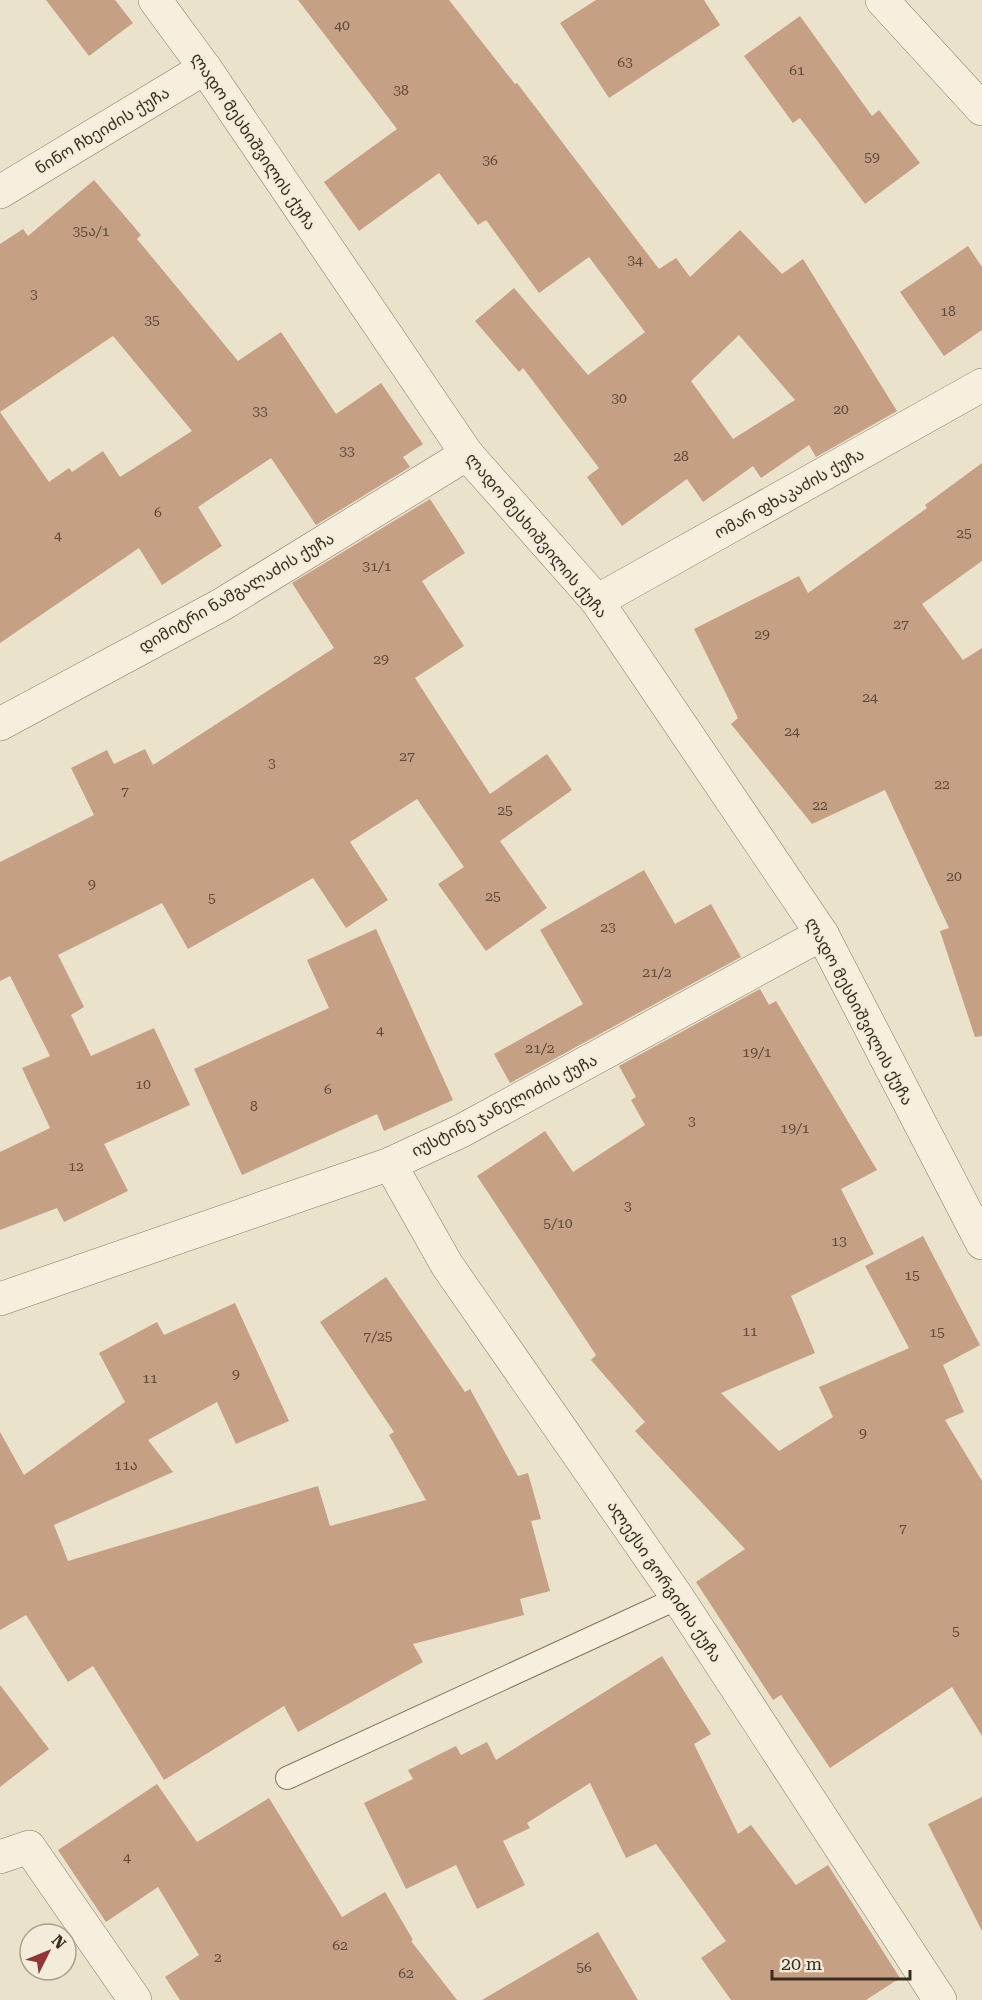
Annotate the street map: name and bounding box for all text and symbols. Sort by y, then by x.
house number: 40 [334,17,350,33]
street label: ლადო მესხიშვილის ქუჩა [186,49,320,234]
house number: 63 [617,54,633,70]
house number: 61 [789,62,805,78]
house number: 38 [393,82,409,98]
street label: ნინო ჩხეიძის ქუჩა [32,83,173,178]
house number: 59 [864,149,880,165]
house number: 36 [482,152,498,168]
house number: 35ა/1 [72,223,110,239]
house number: 34 [627,252,643,268]
house number: 3 [30,286,38,302]
house number: 18 [940,303,956,319]
house number: 35 [144,312,160,328]
house number: 30 [611,390,627,406]
house number: 20 [833,401,849,417]
house number: 33 [252,403,268,419]
house number: 33 [339,443,355,459]
street label: ომარ ფხაკაძის ქუჩა [711,444,867,543]
house number: 28 [673,448,689,464]
street label: ლადო მესხიშვილის ქუჩა [461,449,611,622]
house number: 6 [154,504,162,520]
house number: 25 [956,525,972,541]
house number: 4 [54,527,62,543]
street label: დიმიტრი ნამგალაძის ქუჩა [135,529,338,657]
house number: 31/1 [362,558,392,574]
house number: 27 [893,616,909,632]
house number: 29 [754,626,770,642]
house number: 29 [373,651,389,667]
house number: 24 [862,689,878,705]
house number: 24 [784,723,800,739]
house number: 27 [399,748,415,764]
house number: 3 [268,755,276,771]
house number: 22 [934,776,950,792]
house number: 7 [121,783,129,799]
house number: 22 [812,797,828,813]
house number: 25 [497,802,513,818]
house number: 20 [946,868,962,884]
house number: 9 [88,876,96,892]
house number: 25 [485,888,501,904]
house number: 5 [208,890,216,906]
street label: ლადო მესხიშვილის ქუჩა [801,914,917,1109]
house number: 23 [600,919,616,935]
house number: 21/2 [642,964,672,980]
house number: 4 [376,1022,384,1038]
house number: 21/2 [525,1040,555,1056]
house number: 19/1 [742,1044,772,1060]
street label: იუსტინე ჯანელიძის ქუჩა [408,1050,601,1162]
house number: 10 [135,1076,151,1092]
house number: 6 [324,1081,332,1097]
house number: 8 [250,1098,258,1114]
house number: 3 [688,1113,696,1129]
house number: 19/1 [780,1120,810,1136]
house number: 12 [68,1158,84,1174]
house number: 3 [624,1198,632,1214]
house number: 5/10 [543,1215,573,1231]
house number: 13 [831,1233,847,1249]
house number: 15 [904,1267,920,1283]
house number: 11 [742,1323,758,1339]
house number: 15 [929,1324,945,1340]
house number: 7/25 [363,1328,393,1344]
house number: 9 [232,1366,240,1382]
house number: 11 [142,1370,158,1386]
house number: 9 [859,1425,867,1441]
house number: 11ა [114,1457,138,1473]
street label: ალექსი გორგიძის ქუჩა [603,1497,726,1666]
house number: 7 [899,1520,907,1536]
house number: 5 [952,1623,960,1639]
house number: 4 [123,1849,131,1865]
north arrow [18,1922,78,1982]
text: N [47,1931,70,1953]
house number: 62 [332,1937,348,1953]
scale bar [772,1943,910,1981]
house number: 2 [214,1949,222,1965]
text: 20 m [781,1953,822,1974]
house number: 56 [576,1959,592,1975]
house number: 62 [398,1965,414,1981]

